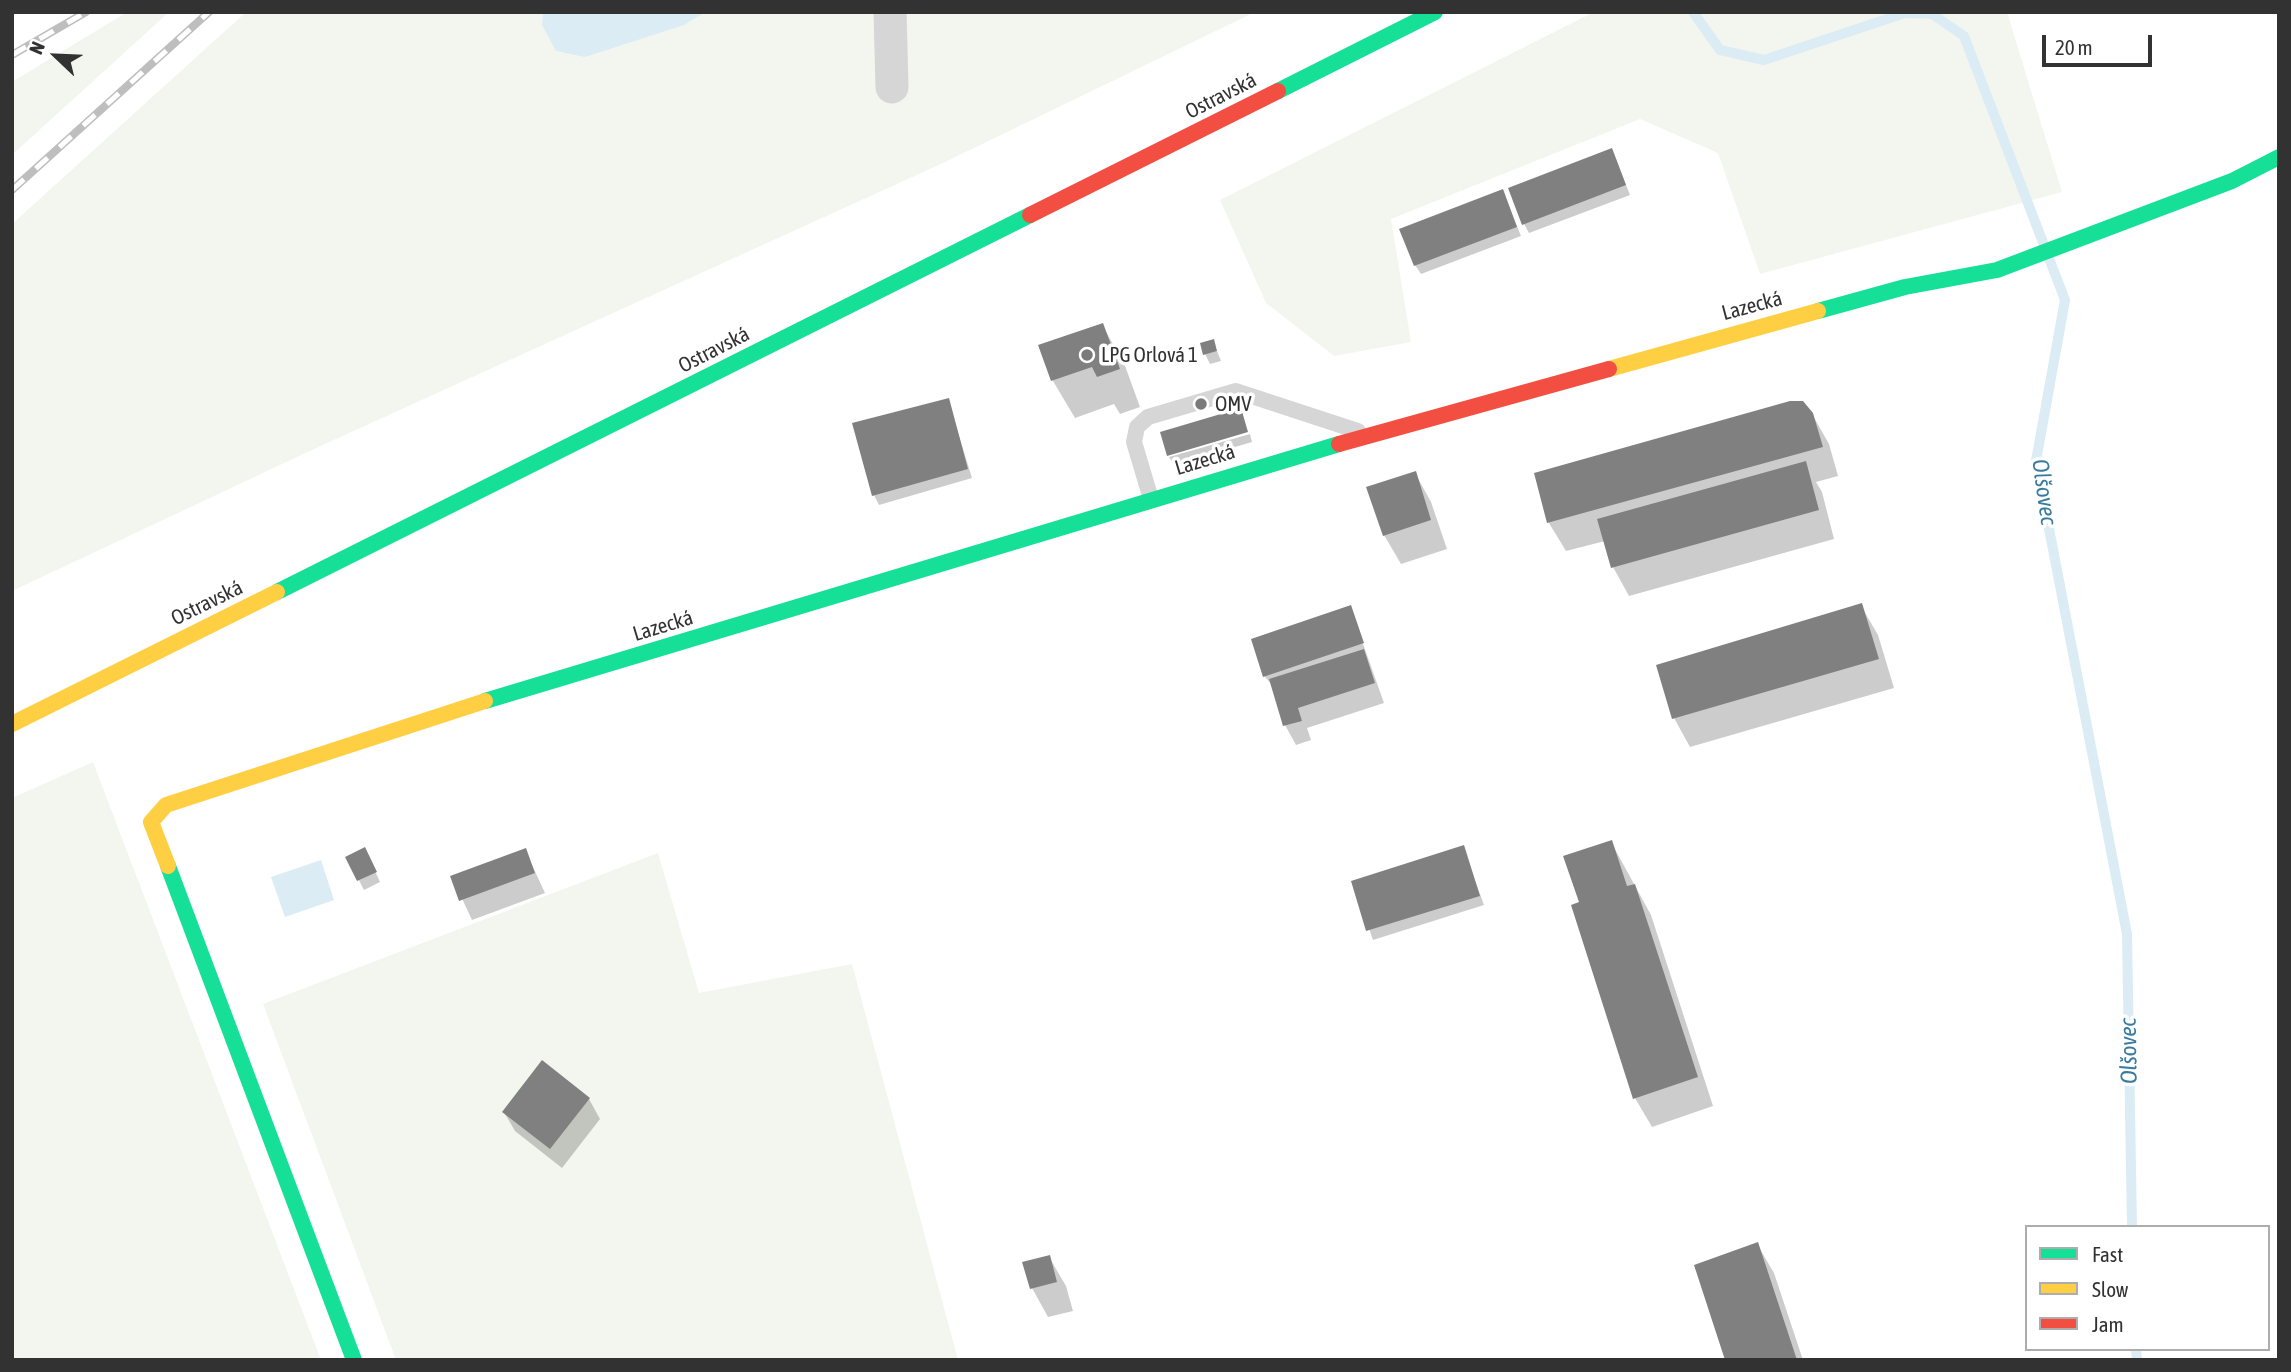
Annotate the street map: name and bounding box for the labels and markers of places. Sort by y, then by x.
place label: LPG Orlová 1 [1101,342,1198,368]
marker: LPG Orlová 1 [1079,347,1095,363]
place label: OMV [1215,391,1252,417]
marker: OMV [1193,396,1209,412]

